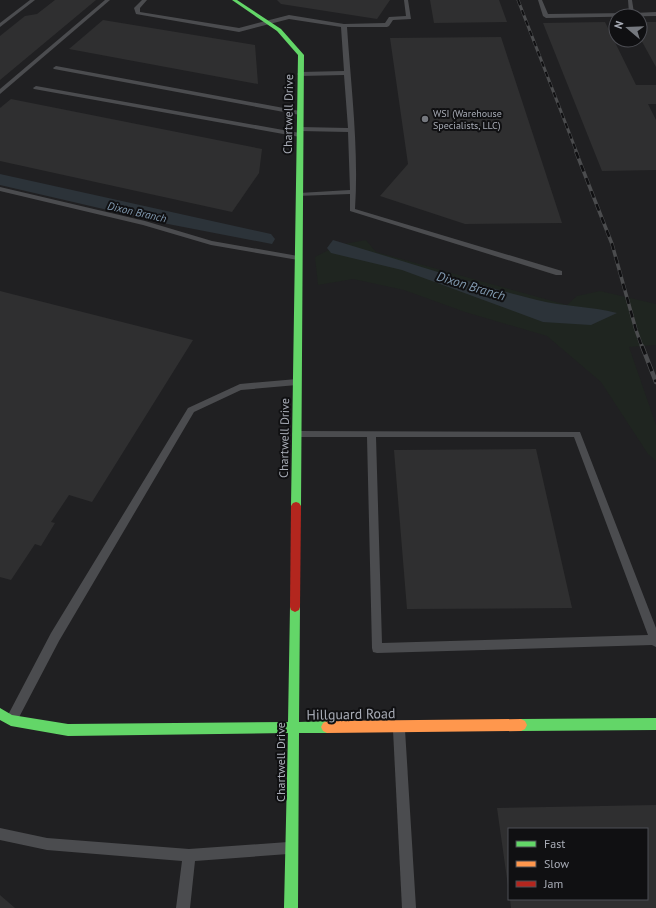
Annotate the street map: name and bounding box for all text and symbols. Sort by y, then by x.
north arrow [608,8,648,48]
text: N [611,19,626,30]
street label: Chartwell Drive [280,74,296,154]
place label: WSI (Warehouse Specialists, LLC) [433,107,502,132]
marker: WSI (Warehouse Specialists, LLC) [420,114,430,124]
water label: Dixon Branch [106,198,168,226]
water label: Dixon Branch [435,267,508,305]
street label: Chartwell Drive [276,398,292,478]
street label: Hillguard Road [306,704,396,724]
street label: Chartwell Drive [273,722,288,802]
legend [508,828,648,900]
text: Fast [544,836,565,851]
text: Slow [544,856,569,871]
text: Jam [543,876,563,891]

